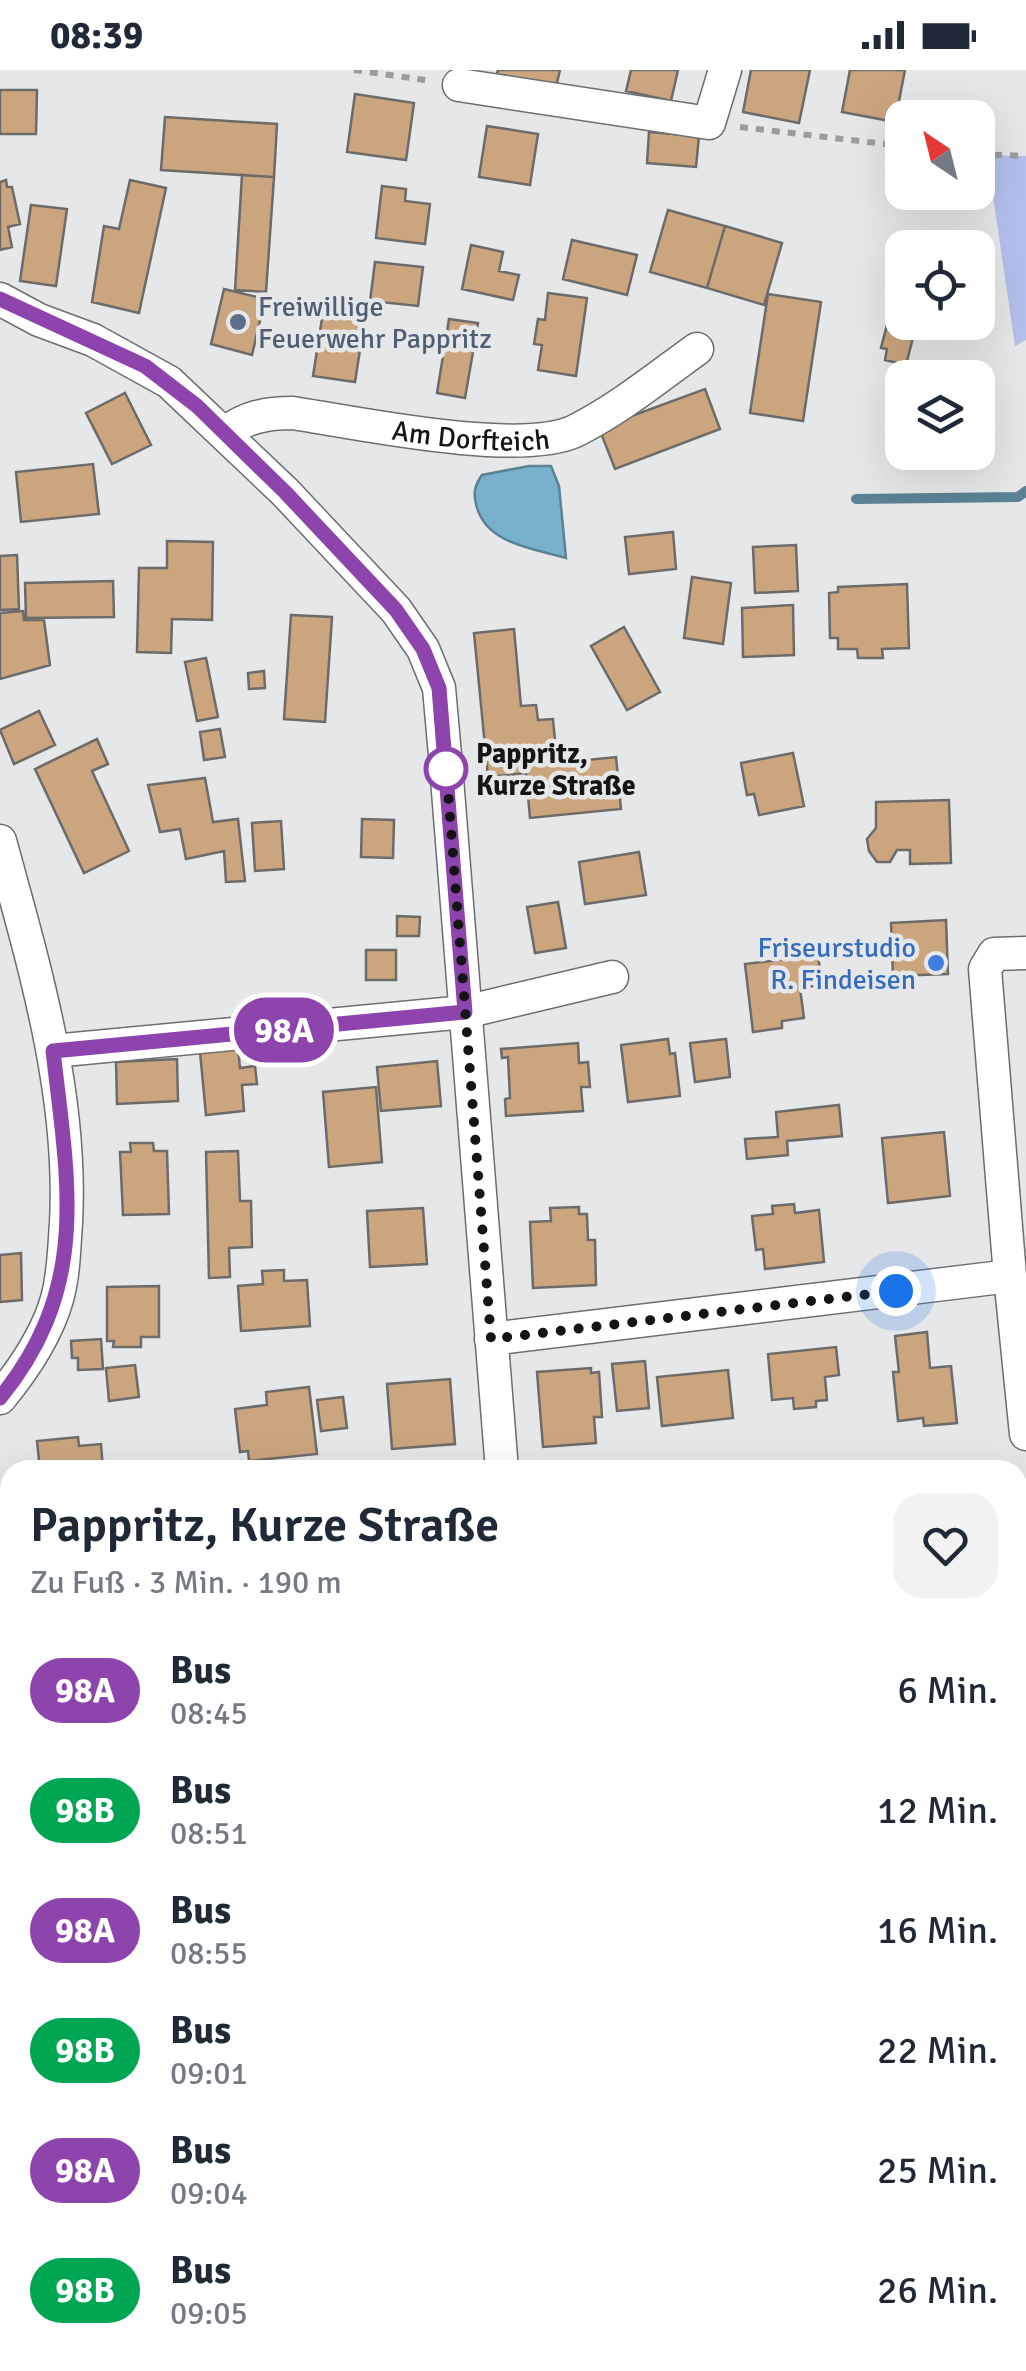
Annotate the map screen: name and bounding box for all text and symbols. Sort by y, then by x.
text: 08:39 [50,12,143,59]
north arrow [885,100,995,210]
map controls [885,100,995,470]
button: locate [885,230,995,340]
place label: Freiwillige Feuerwehr Pappritz [258,290,492,356]
marker: Freiwillige Feuerwehr Pappritz [227,311,249,333]
button: layers [885,360,995,470]
street label: Am Dorfteich [390,414,552,459]
place label: Pappritz, Kurze Straße [476,737,636,803]
marker: Pappritz, Kurze Straße [425,748,467,790]
place label: Friseurstudio R. Findeisen [758,931,916,997]
marker: Friseurstudio R. Findeisen [925,952,947,974]
line badge: 98A [226,998,342,1062]
text: 98A [254,1009,314,1052]
your location [871,1266,921,1316]
button: heart [893,1493,998,1598]
text: Pappritz, Kurze Straße [30,1496,499,1555]
text: Zu Fuß · 3 Min. · 190 m [30,1563,342,1602]
text: Bus [170,1647,231,1694]
text: 6 Min. [897,1667,998,1714]
text: 98A [55,1669,115,1712]
text: 08:45 [170,1694,248,1733]
text: Bus [170,1767,231,1814]
text: 12 Min. [877,1787,998,1834]
text: 98B [55,1789,115,1832]
text: 08:51 [170,1814,248,1853]
text: Bus [170,1887,231,1934]
text: 16 Min. [877,1907,998,1954]
text: 98A [55,1909,115,1952]
text: 08:55 [170,1934,248,1973]
text: Bus [170,2007,231,2054]
text: 22 Min. [877,2027,998,2074]
text: 98B [55,2029,115,2072]
text: 09:01 [170,2054,248,2093]
text: Bus [170,2127,231,2174]
text: 25 Min. [877,2147,998,2194]
text: 98A [55,2149,115,2192]
text: 09:04 [170,2174,248,2213]
text: Bus [170,2247,231,2294]
text: 26 Min. [877,2267,998,2314]
text: 98B [55,2269,115,2312]
text: 09:05 [170,2294,248,2333]

